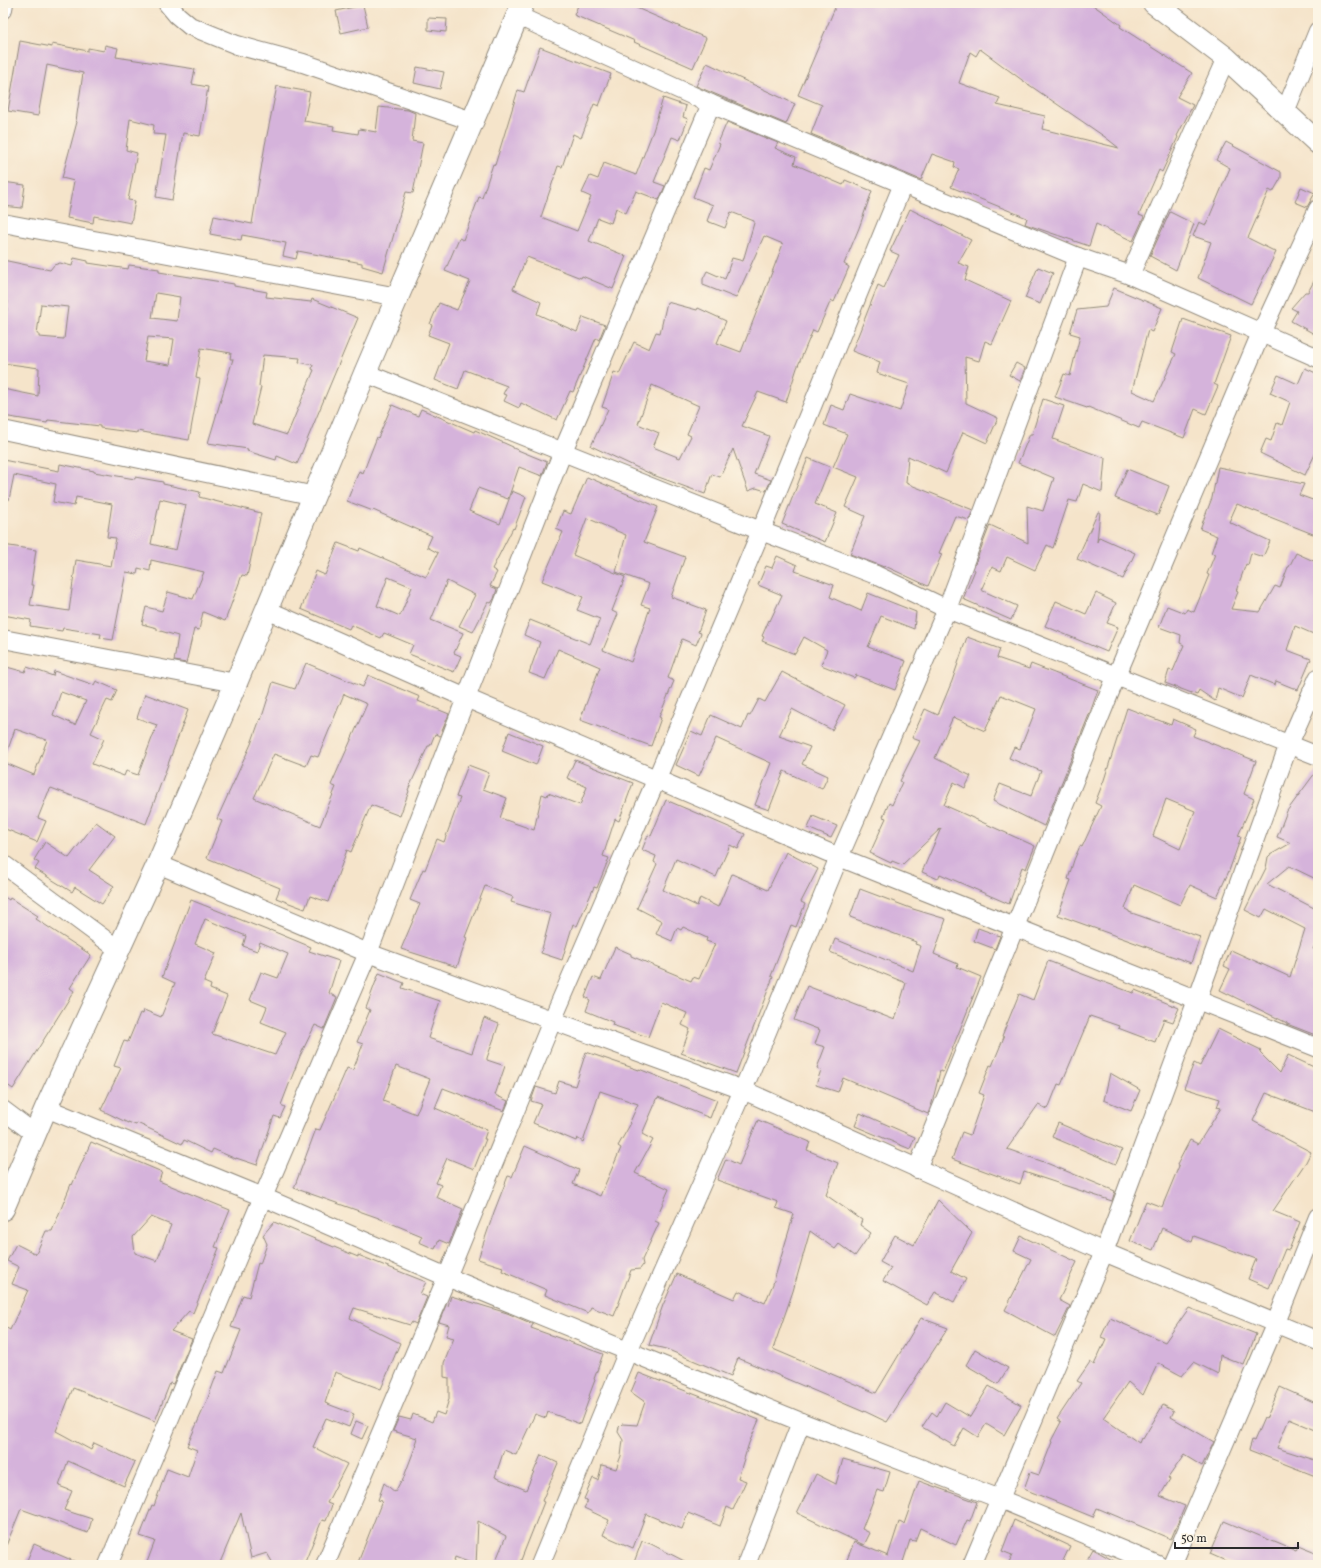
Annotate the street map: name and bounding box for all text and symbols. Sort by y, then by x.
scale bar [1175,1524,1298,1550]
text: 50 m [1181,1531,1207,1547]

